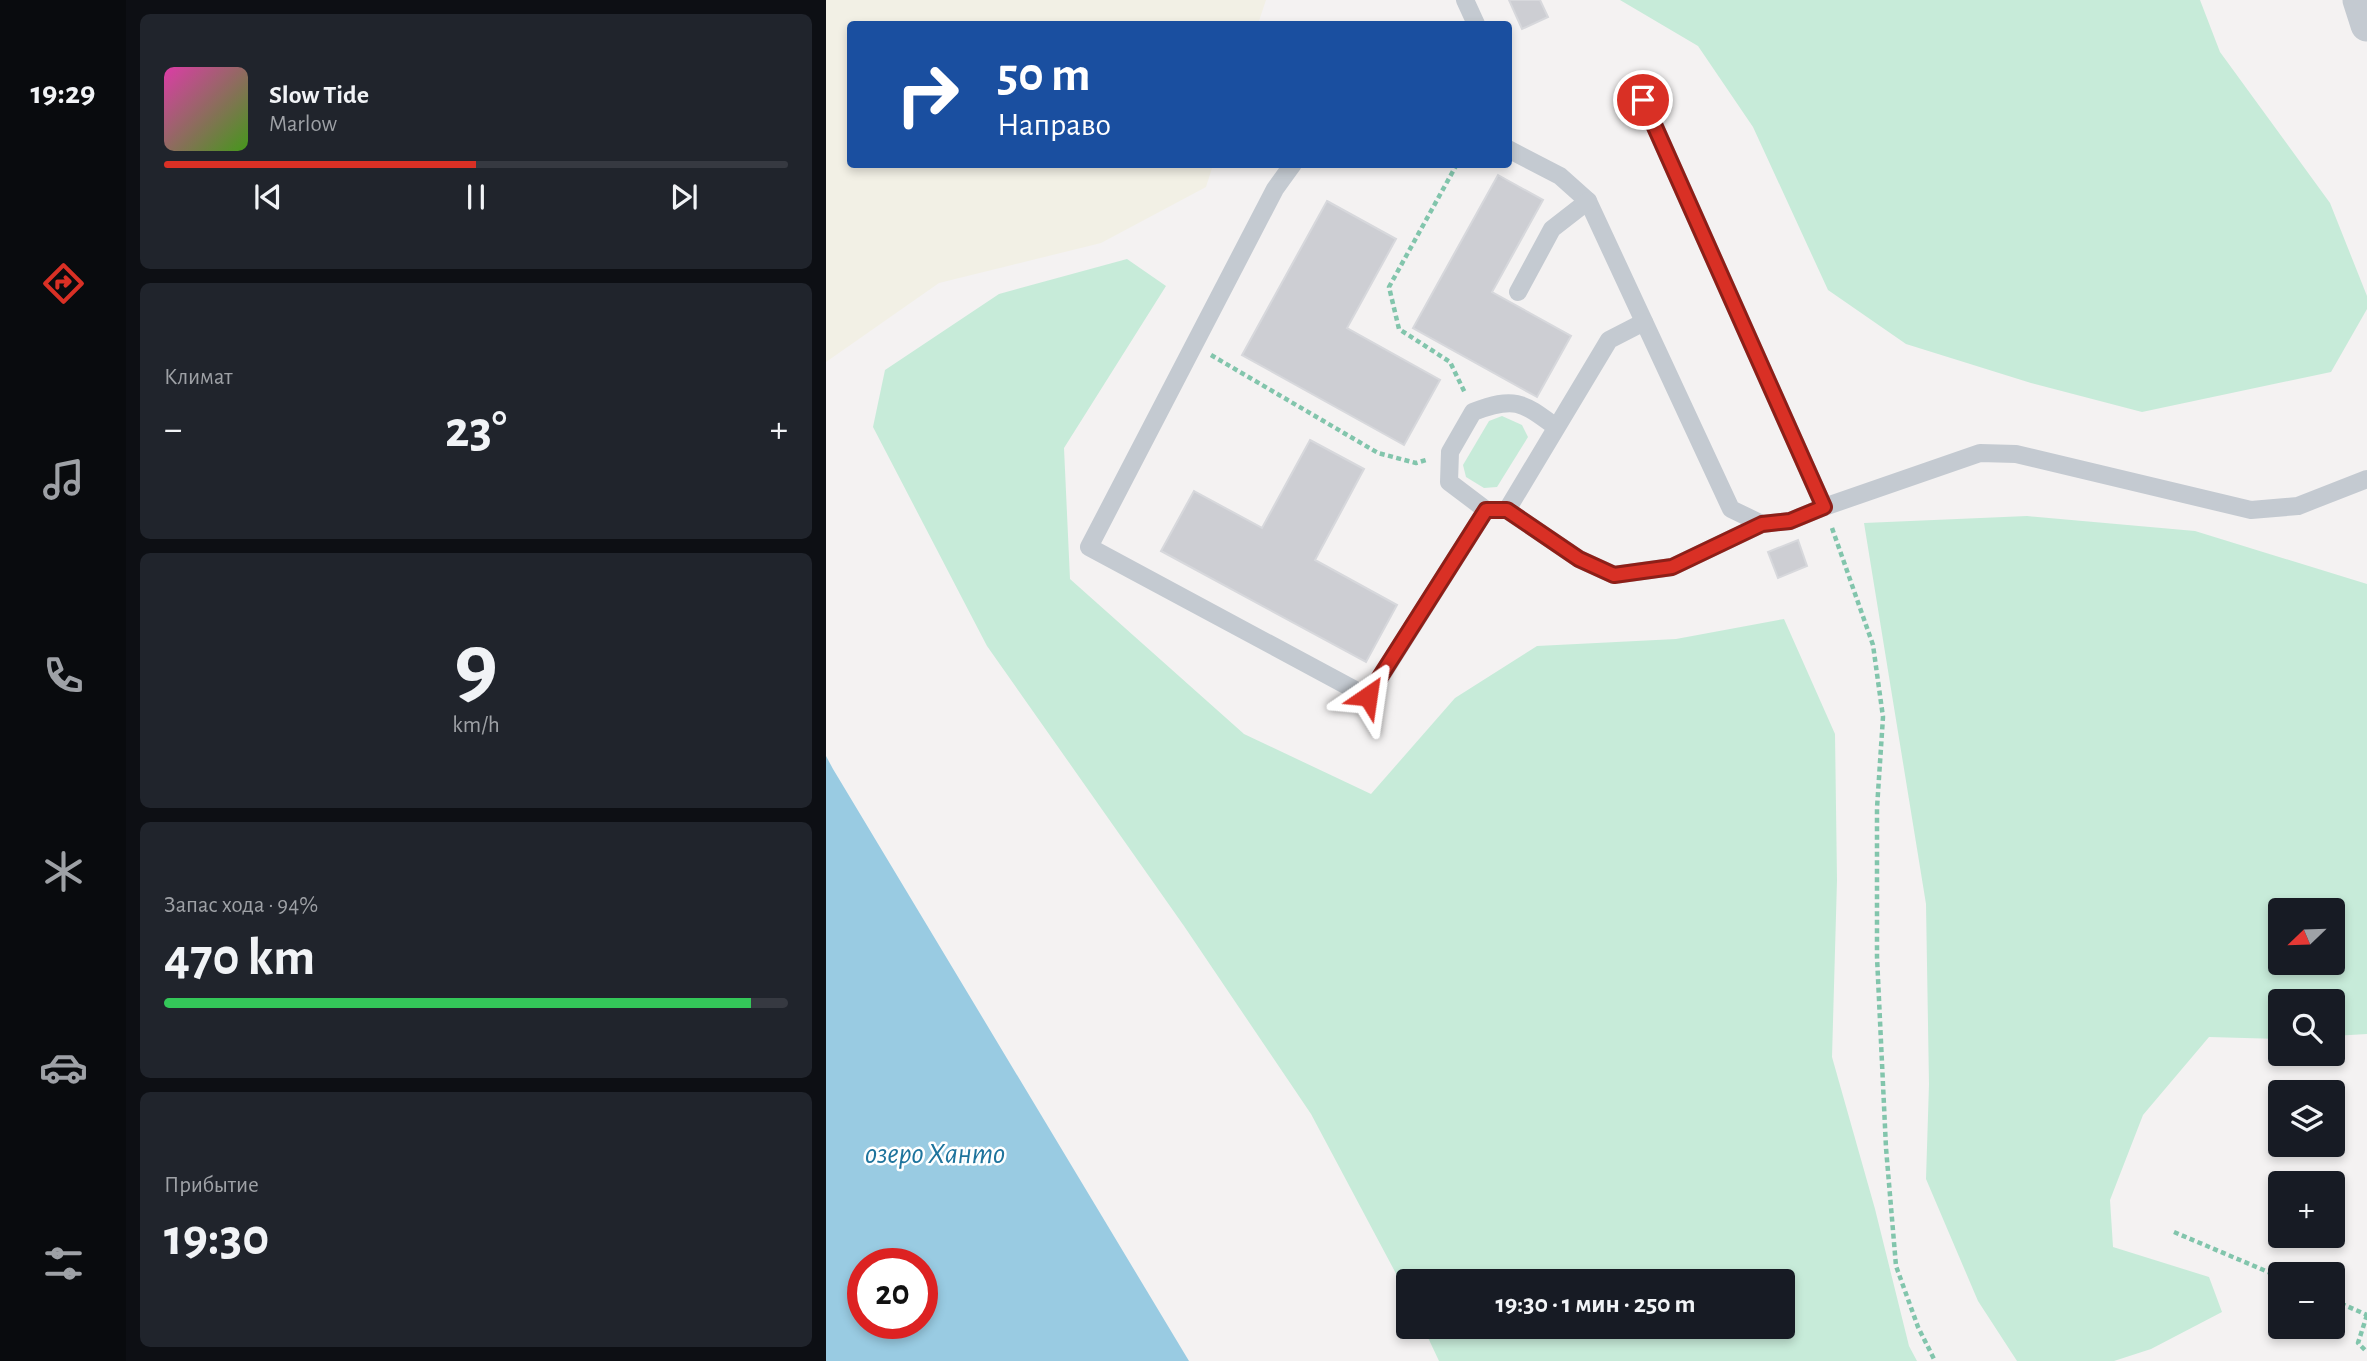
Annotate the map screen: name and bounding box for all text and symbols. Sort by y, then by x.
icon: right [882,49,973,140]
text: 50 m [997,51,1091,100]
pin [1613,70,1673,130]
text: 19:29 [31,77,95,109]
icon: arrive [1624,81,1662,119]
text: Slow Tide [269,82,369,108]
text: Направо [997,109,1111,141]
text: Marlow [269,113,337,136]
icon: previous [249,178,287,216]
icon: pause [457,178,495,216]
icon: next [665,178,703,216]
icon: directions [39,259,88,308]
text: Климат [164,366,233,389]
text: 23° [445,404,507,456]
text: − [164,411,182,449]
text: + [770,411,788,449]
icon: music [39,455,88,504]
text: 9 [454,621,498,712]
icon: phone [39,651,88,700]
position arrow [1331,659,1405,733]
text: km/h [452,714,500,737]
icon: climate [39,847,88,896]
text: Запас хода · 94% [164,894,318,917]
north arrow [2268,898,2345,975]
map controls [2268,898,2345,1339]
text: 470 km [164,932,315,984]
button: search [2268,989,2345,1066]
icon: car [39,1043,88,1092]
button: layers [2268,1080,2345,1157]
water label: озеро Ханто [865,1139,1005,1169]
button: + [2268,1171,2345,1248]
text: Прибытие [164,1174,259,1197]
text: 19:30 [164,1212,269,1264]
icon: filters [39,1239,88,1288]
speed limit sign: 20 [847,1248,938,1339]
button: − [2268,1262,2345,1339]
text: 19:30 · 1 мин · 250 m [1495,1291,1696,1317]

